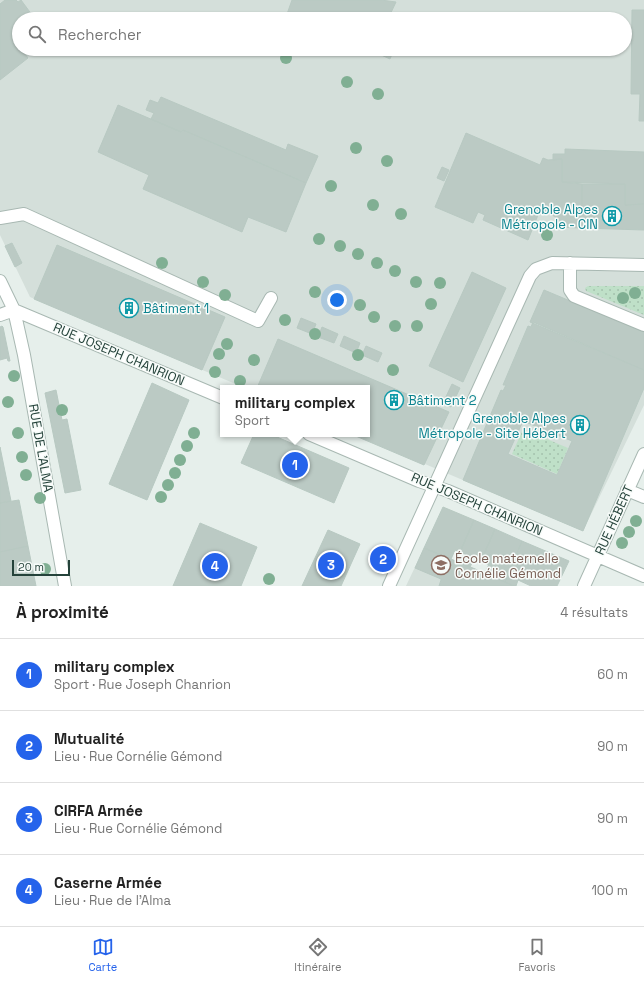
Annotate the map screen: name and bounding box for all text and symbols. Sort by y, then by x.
search box [12,12,632,56]
icon: search [26,23,48,45]
text: Rechercher [58,25,141,44]
place label: Grenoble Alpes Métropole - CIN [501,201,598,233]
building icon: Grenoble Alpes Métropole - CIN [601,205,623,227]
your location [327,290,347,310]
building icon: Bâtiment 1 [118,297,140,319]
place label: Bâtiment 1 [143,300,209,317]
street label: RUE JOSEPH CHANRION [51,319,187,389]
popup [220,385,370,437]
building icon: Bâtiment 2 [383,389,405,411]
place label: Bâtiment 2 [408,392,477,409]
text: military complex [235,393,355,412]
street label: RUE DE L'ALMA [25,403,57,493]
place label: Grenoble Alpes Métropole - Site Hébert [418,410,566,442]
text: Sport [235,412,270,429]
building icon: Grenoble Alpes Métropole - Site Hébert [569,414,591,436]
pin: 1 [282,450,308,480]
street label: RUE JOSEPH CHANRION [409,469,545,539]
street label: RUE HÉBERT [591,482,637,558]
pin: 2 [370,544,396,574]
pin: 3 [318,550,344,580]
place label: École maternelle Cornélie Gémond [455,550,561,582]
pin: 4 [202,551,228,581]
school or university icon: École maternelle Cornélie Gémond [430,554,452,576]
scale bar [12,558,70,577]
text: 20 m [18,560,44,574]
text: À proximité [16,601,109,623]
text: 4 résultats [560,604,628,621]
text: military complex [54,657,175,676]
text: 1 [26,666,32,683]
text: 60 m [597,666,628,683]
text: Sport · Rue Joseph Chanrion [54,676,231,693]
text: Mutualité [54,729,124,748]
text: 2 [25,738,33,755]
text: 90 m [597,738,628,755]
text: Lieu · Rue Cornélie Gémond [54,748,222,765]
text: CIRFA Armée [54,801,143,820]
text: 3 [25,810,33,827]
text: 90 m [597,810,628,827]
text: Lieu · Rue Cornélie Gémond [54,820,222,837]
text: Caserne Armée [54,873,162,892]
text: 4 [25,882,33,899]
text: 100 m [591,882,628,899]
text: Lieu · Rue de l'Alma [54,892,171,909]
tab: Carte [88,936,117,974]
tab: Itinéraire [294,936,341,974]
tab: Favoris [518,936,555,974]

